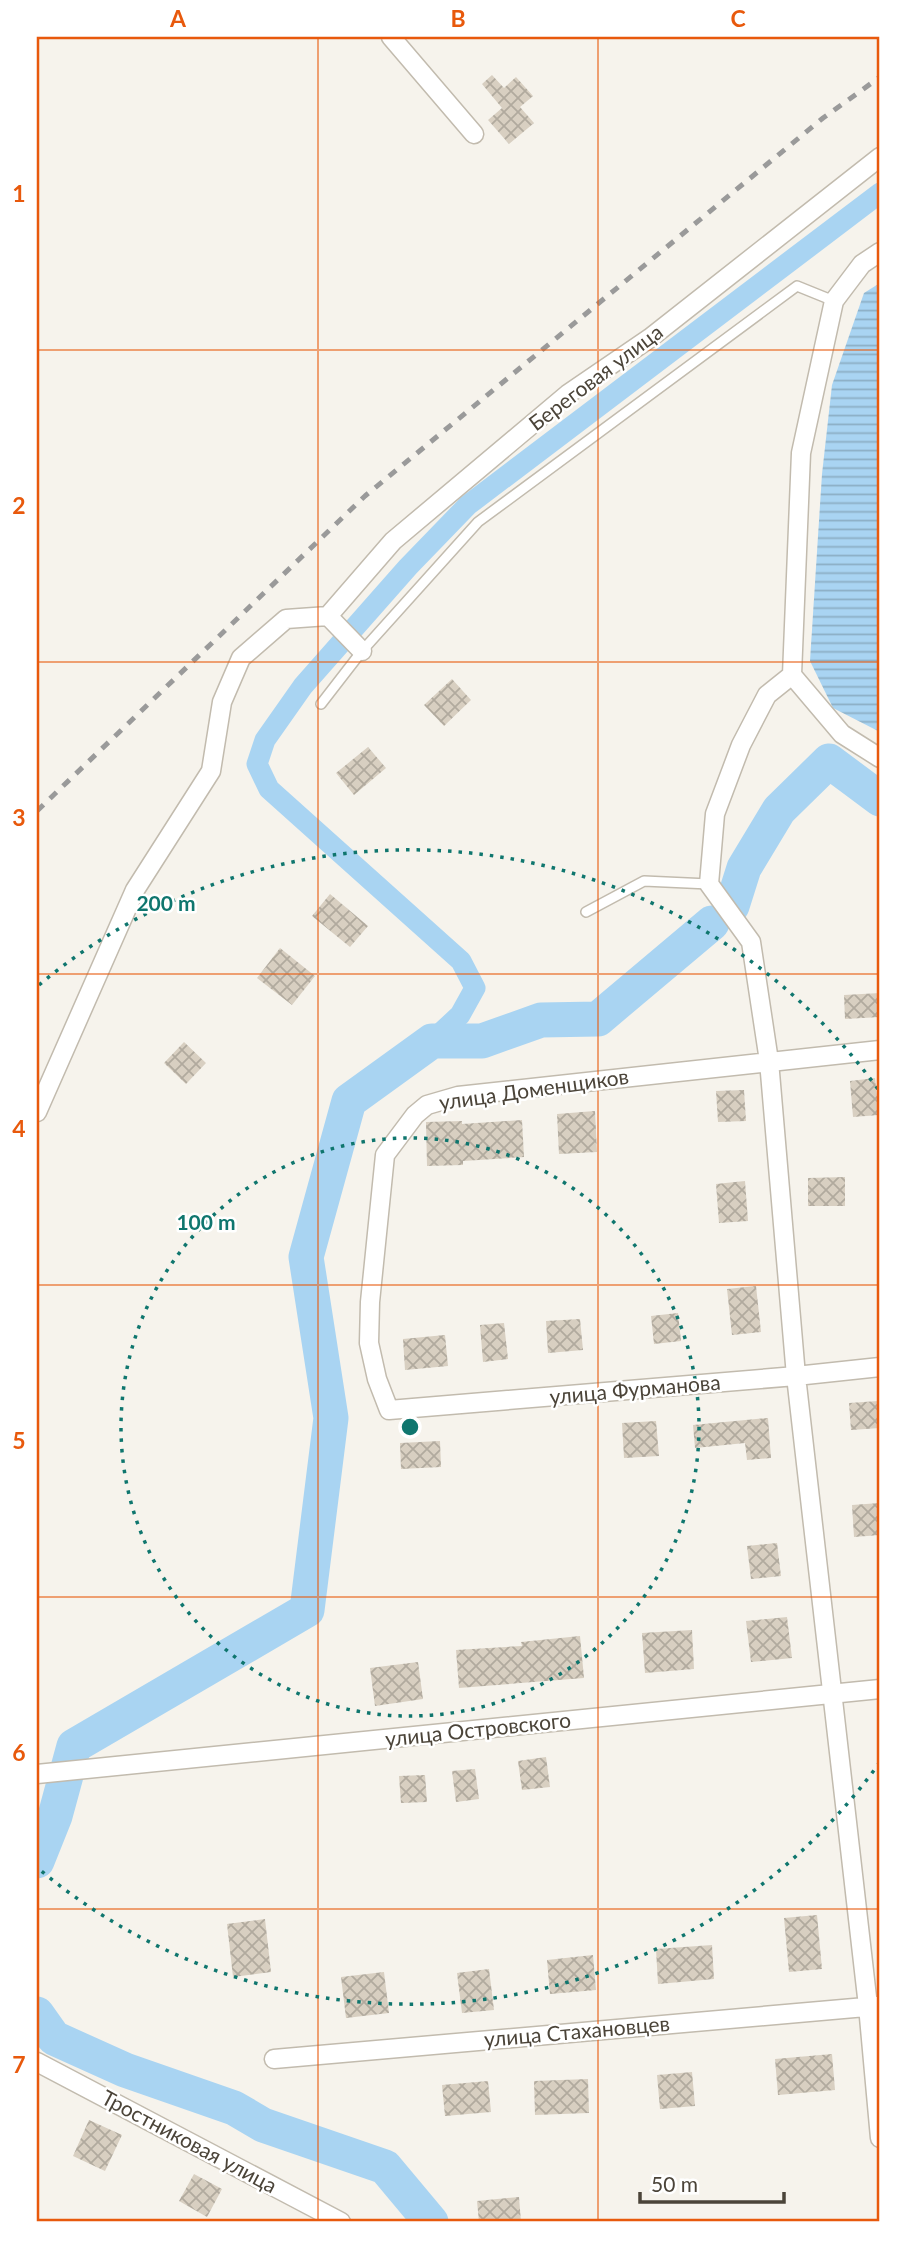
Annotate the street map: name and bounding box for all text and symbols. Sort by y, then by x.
text: A [169,4,187,32]
text: B [450,4,466,32]
text: C [730,4,746,32]
text: 1 [12,179,26,207]
street label: Береговая улица [523,318,667,435]
text: 2 [12,491,26,519]
text: 3 [12,803,26,831]
text: 200 m [136,890,196,915]
street label: улица Доменщиков [437,1063,630,1114]
text: 4 [12,1114,26,1142]
text: 100 m [176,1209,236,1234]
street label: улица Фурманова [548,1369,721,1408]
centre of rings [398,1415,422,1439]
text: 5 [12,1426,26,1454]
street label: улица Островского [384,1706,572,1751]
text: 6 [12,1738,26,1766]
street label: улица Стахановцев [483,2010,671,2051]
text: 7 [12,2050,26,2078]
street label: Тростниковая улица [98,2084,281,2197]
scale bar [640,2161,784,2205]
text: 50 m [651,2171,698,2196]

